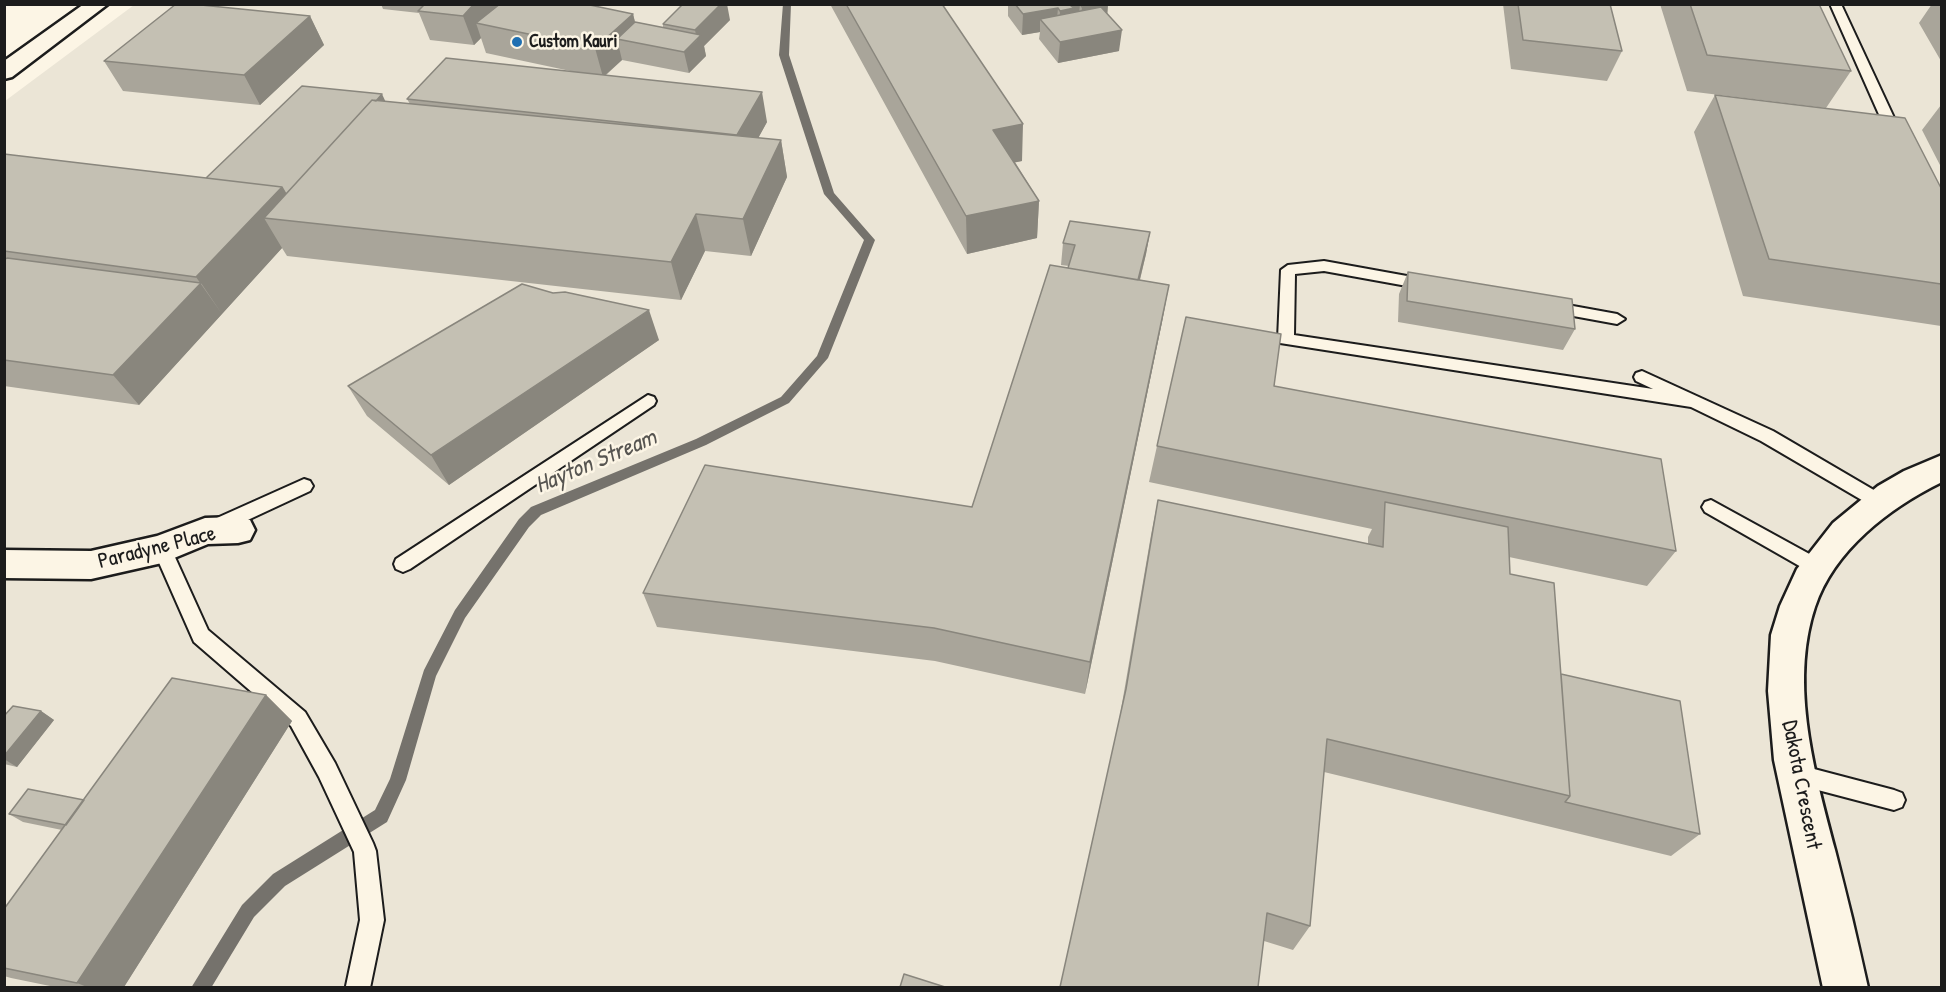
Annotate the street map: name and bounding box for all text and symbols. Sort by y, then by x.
place label: Custom Kauri [529,31,617,53]
marker: Custom Kauri [510,35,524,49]
water label: Hayton Stream [531,424,661,500]
street label: Paradyne Place [95,521,219,575]
street label: Dakota Crescent [1776,718,1826,852]

